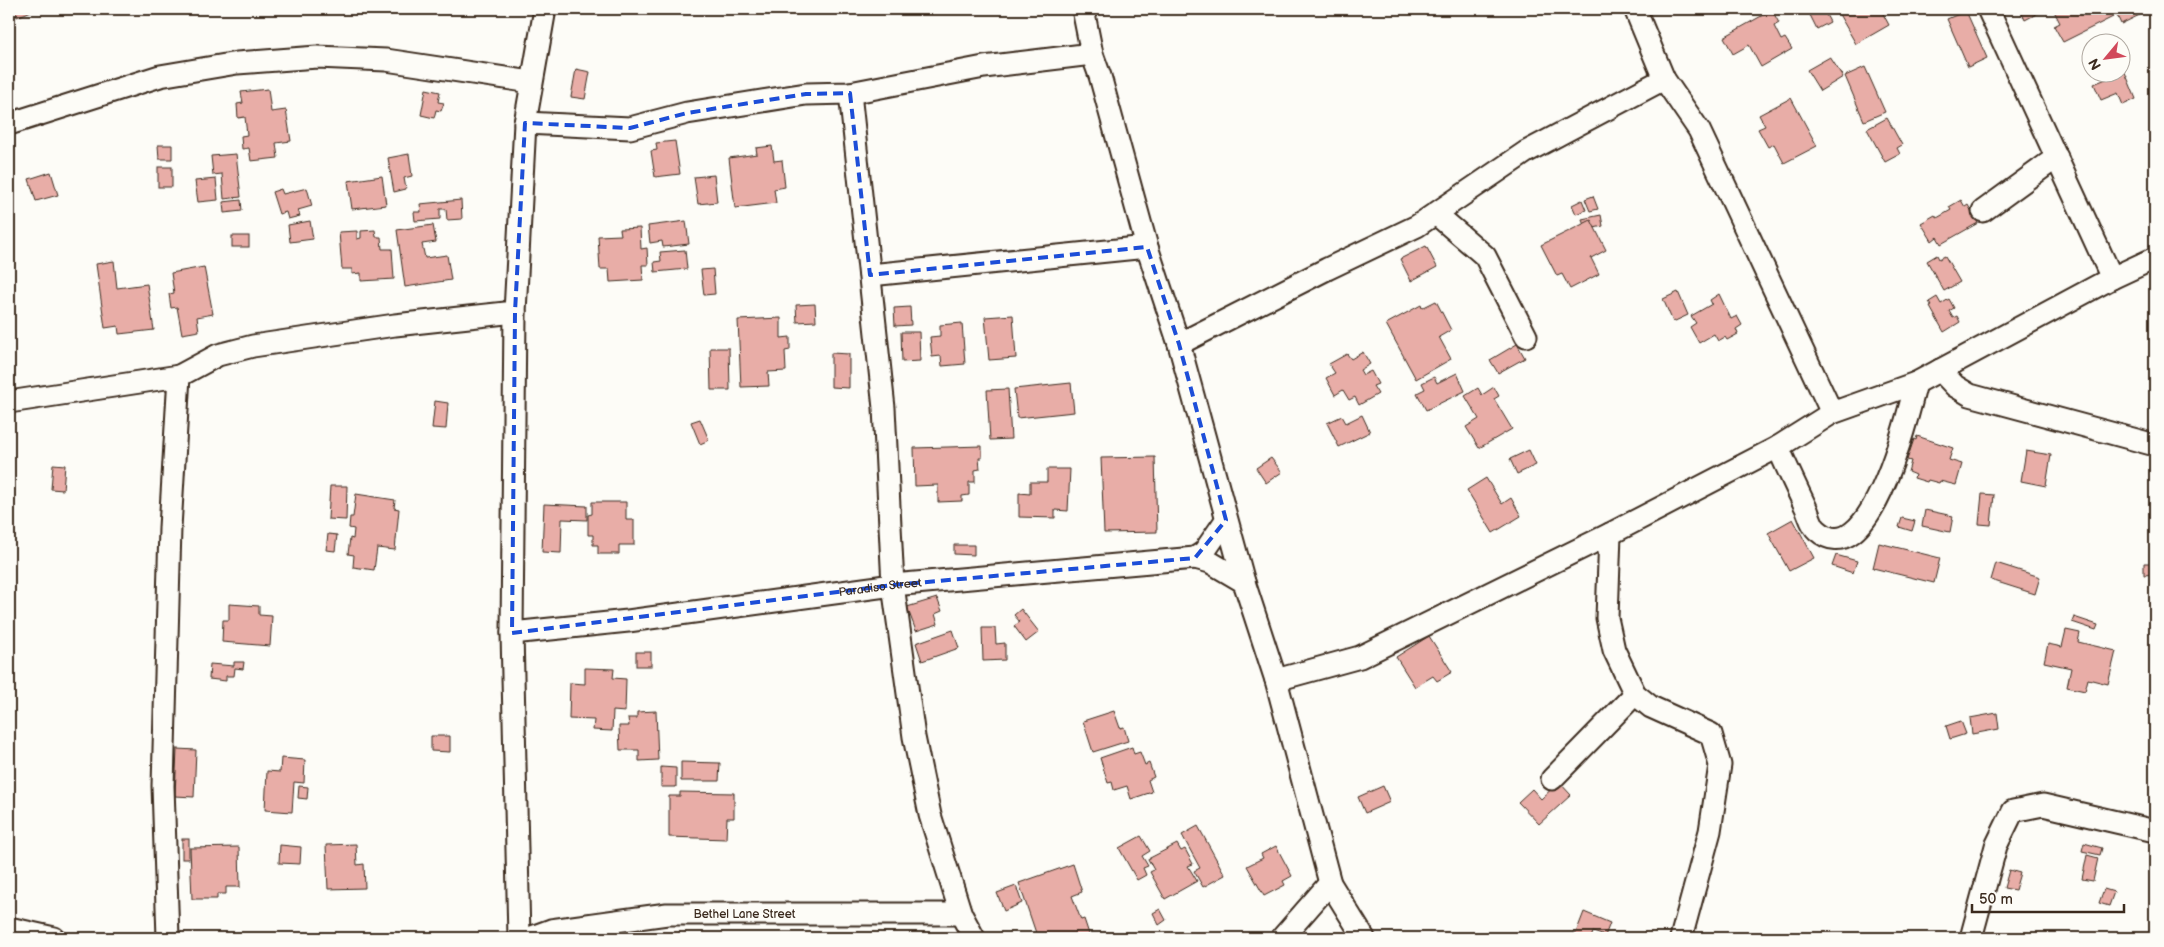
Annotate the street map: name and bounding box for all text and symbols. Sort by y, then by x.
north arrow [2082,32,2132,82]
text: N [2085,55,2105,73]
street label: Paradiso Street [838,575,922,600]
scale bar [1972,882,2124,914]
text: 50 m [1979,890,2013,909]
street label: Bethel Lane Street [693,907,796,922]

